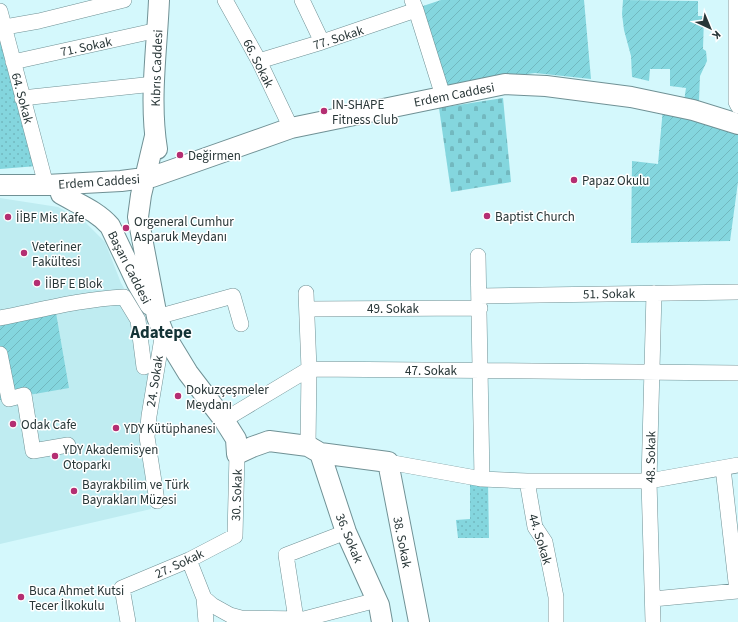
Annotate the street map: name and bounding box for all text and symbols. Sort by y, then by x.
north arrow [690,8,730,48]
street label: 77. Sokak [311,21,366,55]
text: K [709,27,724,43]
street label: Kıbrıs Caddesi [147,29,167,107]
street label: 71. Sokak [59,33,114,61]
street label: 66. Sokak [238,36,278,91]
street label: 64. Sokak [7,71,38,126]
street label: Erdem Caddesi [412,78,496,112]
place label: IN-SHAPE Fitness Club [332,96,398,129]
marker: IN-SHAPE Fitness Club [319,106,329,116]
place label: Değirmen [188,147,241,165]
marker: Değirmen [175,150,185,160]
street label: Erdem Caddesi [58,170,140,194]
place label: Papaz Okulu [582,172,649,190]
marker: Papaz Okulu [569,175,579,185]
place label: Baptist Church [495,208,575,226]
place label: İİBF Mis Kafe [16,209,84,227]
marker: Baptist Church [482,211,492,221]
marker: İİBF Mis Kafe [3,212,13,222]
place label: Orgeneral Cumhur Asparuk Meydanı [134,213,234,246]
marker: Orgeneral Cumhur Asparuk Meydanı [121,223,131,233]
street label: Başarı Caddesi [103,228,155,307]
place label: Veteriner Fakültesi [32,238,82,271]
marker: Veteriner Fakültesi [19,248,29,258]
place label: İİBF E Blok [45,275,103,293]
marker: İİBF E Blok [32,278,42,288]
street label: 51. Sokak [583,285,636,303]
street label: 49. Sokak [367,300,420,318]
district label: Adatepe [129,321,192,345]
street label: 24. Sokak [142,353,168,408]
street label: 47. Sokak [405,362,458,380]
place label: Dokuzçeşmeler Meydanı [186,381,269,414]
marker: Dokuzçeşmeler Meydanı [173,391,183,401]
place label: Odak Cafe [21,416,77,434]
marker: Odak Cafe [8,419,18,429]
place label: YDY Kütüphanesi [123,420,216,438]
marker: YDY Kütüphanesi [111,423,121,433]
street label: 48. Sokak [642,430,660,483]
place label: YDY Akademisyen Otoparkı [62,441,158,474]
marker: YDY Akademisyen Otoparkı [50,451,60,461]
street label: 30. Sokak [227,468,247,521]
place label: Bayrakbilim ve Türk Bayrakları Müzesi [82,476,190,509]
marker: Bayrakbilim ve Türk Bayrakları Müzesi [69,486,79,496]
street label: 36. Sokak [331,511,367,566]
street label: 44. Sokak [524,512,556,567]
street label: 38. Sokak [388,515,416,570]
street label: 27. Sokak [152,545,207,583]
place label: Buca Ahmet Kutsi Tecer İlkokulu [29,582,124,615]
marker: Buca Ahmet Kutsi Tecer İlkokulu [16,592,26,602]

